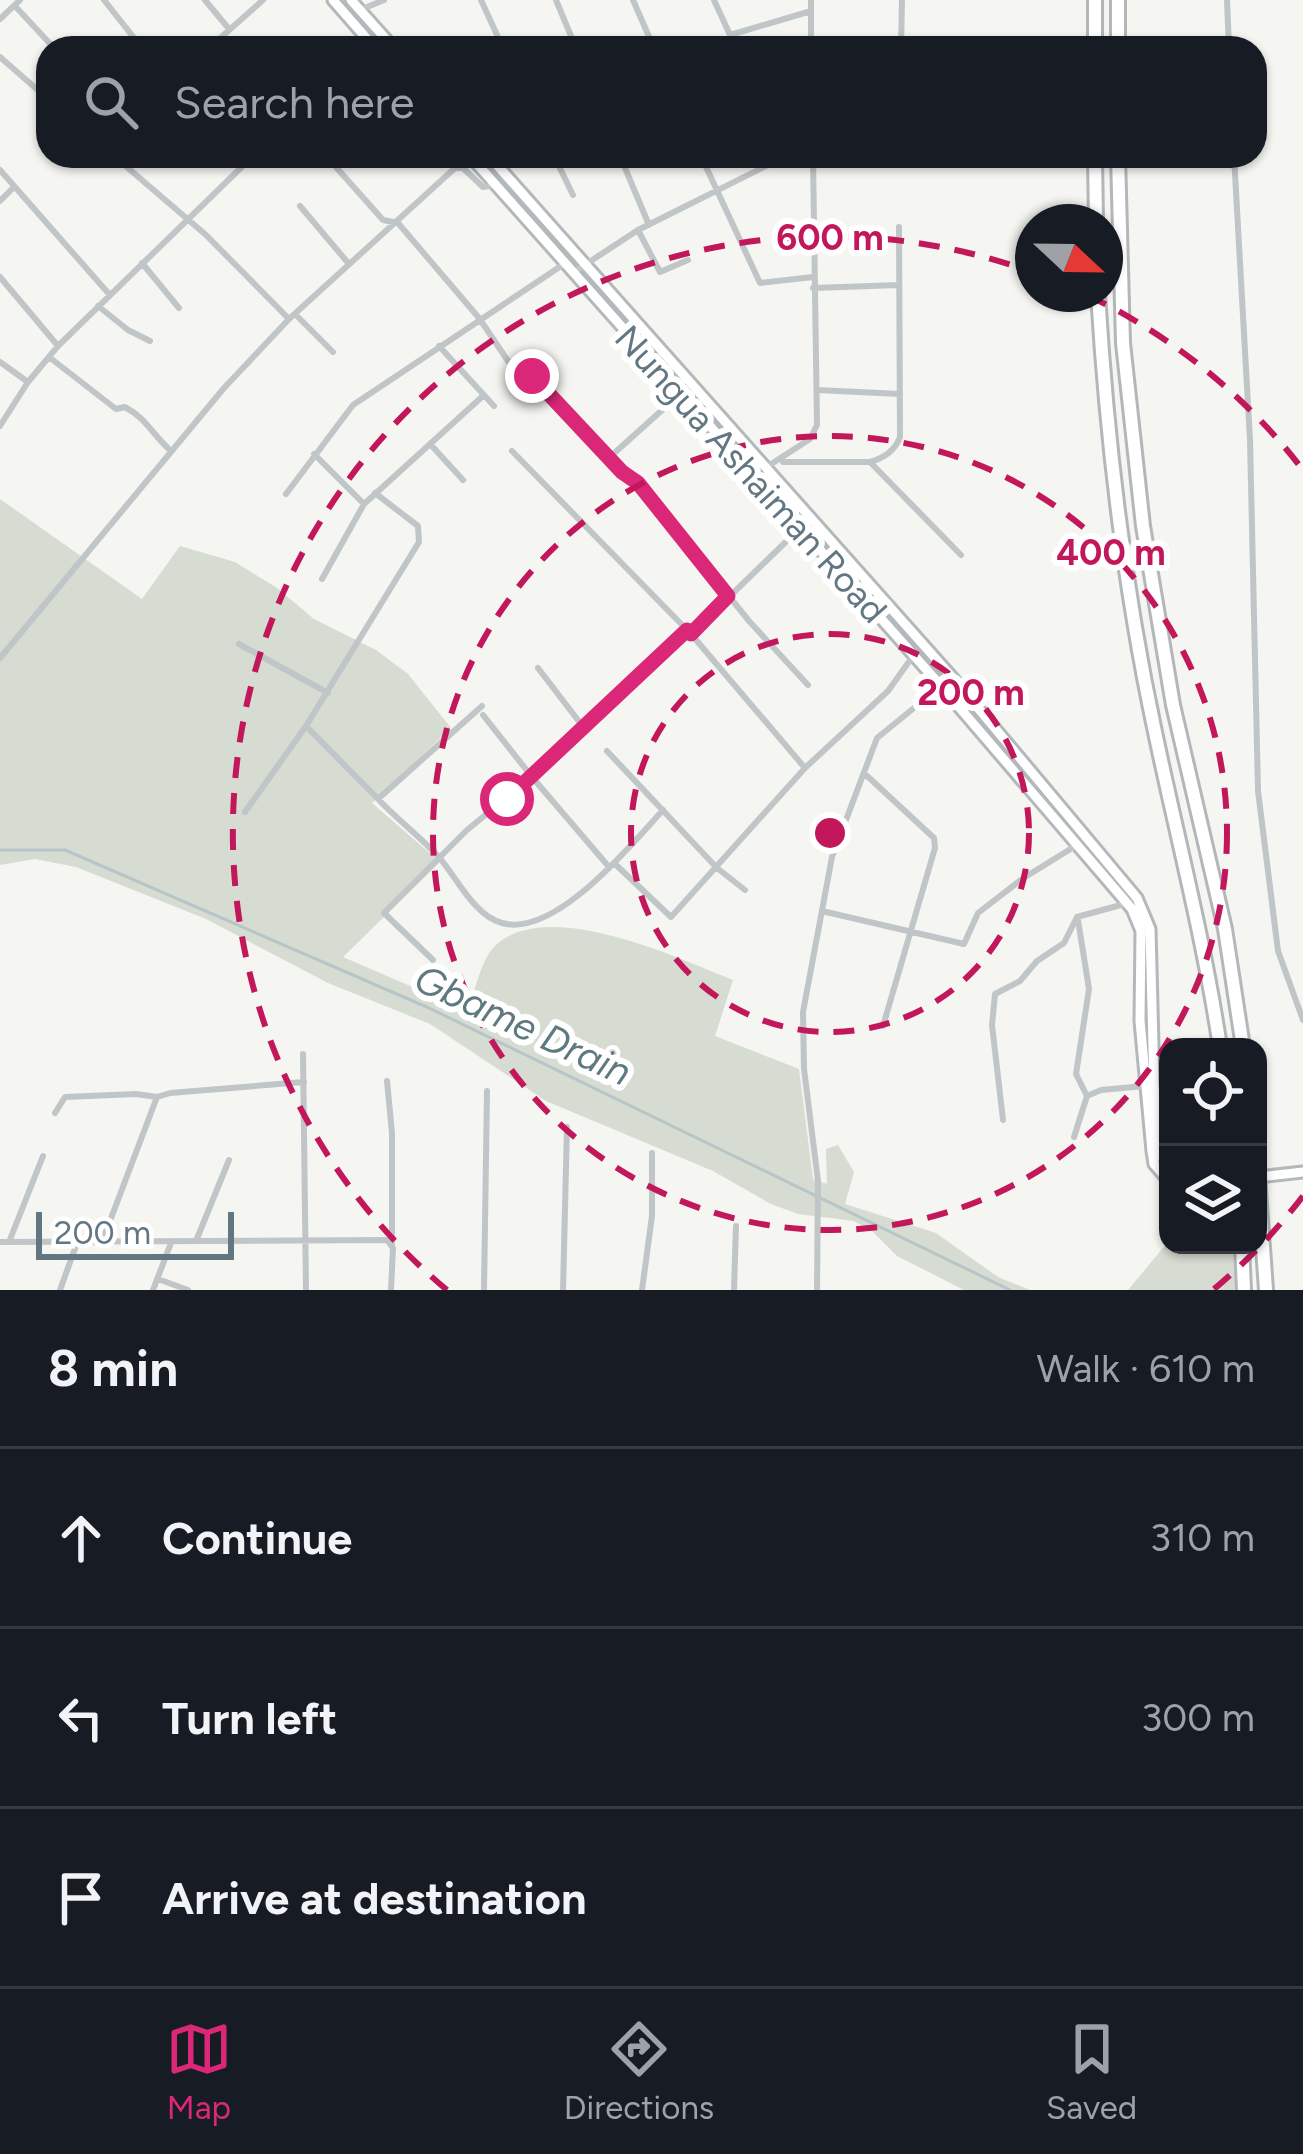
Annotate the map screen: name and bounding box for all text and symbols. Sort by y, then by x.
search box [36,36,1267,168]
icon: search [78,69,144,135]
text: Search here [174,75,414,129]
north arrow [1015,204,1123,312]
text: 600 m [776,216,884,259]
street label: Nungua Ashaiman Road [606,316,896,632]
route end [505,349,559,403]
text: 400 m [1056,531,1166,574]
text: 200 m [917,671,1025,714]
route start [480,772,534,826]
centre of rings [809,812,851,854]
water label: Gbame Drain [407,954,639,1096]
map controls [1159,1038,1267,1254]
button: locate [1159,1038,1267,1146]
button: layers [1159,1146,1267,1254]
scale bar [36,1206,234,1259]
text: 200 m [54,1213,151,1252]
text: 8 min [48,1338,178,1399]
text: Walk · 610 m [1037,1345,1255,1392]
icon: ahead [48,1505,114,1571]
text: Continue [162,1511,352,1565]
text: 310 m [1150,1514,1255,1561]
icon: left [48,1685,114,1751]
text: Turn left [162,1691,337,1745]
text: 300 m [1141,1694,1255,1741]
icon: arrive [48,1865,114,1931]
text: Arrive at destination [162,1871,586,1925]
tab: Map [166,2016,232,2127]
tab: Directions [564,2016,714,2127]
tab: Saved [1046,2016,1137,2127]

